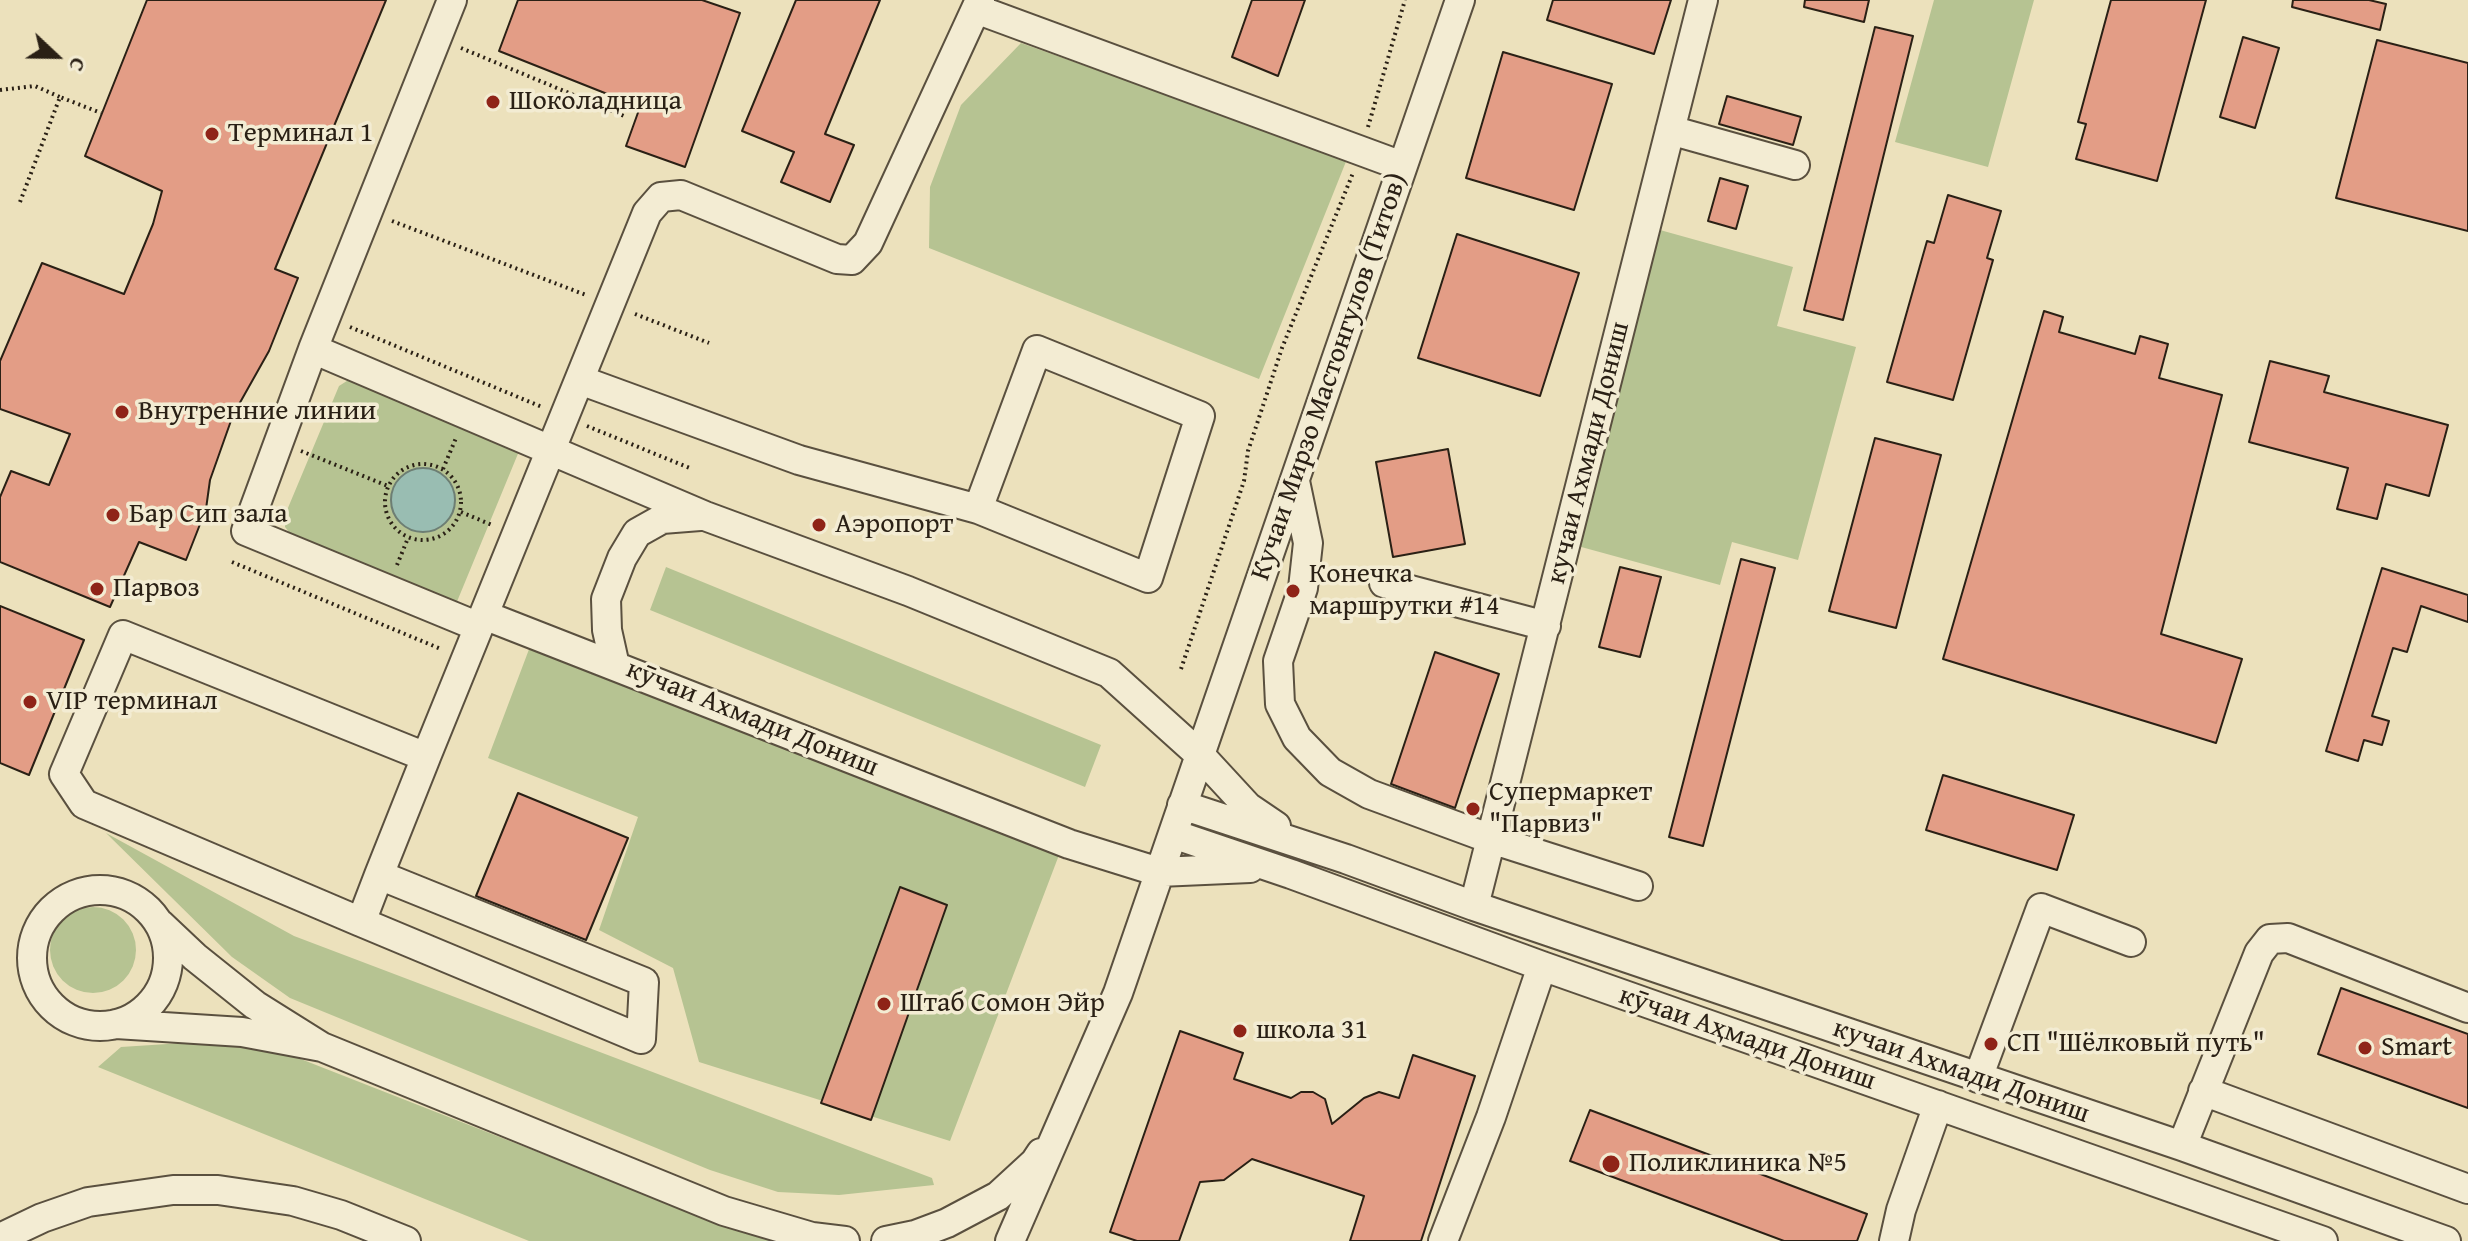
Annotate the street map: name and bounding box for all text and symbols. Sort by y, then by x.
north arrow [16,16,96,96]
text: С [61,53,95,77]
place label: Шоколадница [509,85,682,119]
marker: Шоколадница [484,93,502,111]
place label: Терминал 1 [228,117,373,151]
marker: Терминал 1 [203,125,221,143]
street label: Кучаи Мирзо Мастонгулов (Титов) [1244,169,1416,585]
street label: кучаи Ахмади Дониш [1540,318,1638,588]
place label: Внутренние линии [138,395,376,429]
marker: Внутренние линии [113,403,131,421]
place label: Бар Сип зала [129,498,288,532]
marker: Бар Сип зала [104,506,122,524]
place label: Аэропорт [835,508,953,542]
marker: Аэропорт [810,516,828,534]
place label: Конечка маршрутки #14 [1309,558,1499,624]
place label: Парвоз [113,572,200,606]
marker: Парвоз [88,580,106,598]
marker: Конечка маршрутки #14 [1284,582,1302,600]
street label: кӯчаи Ахмади Дониш [621,653,883,785]
place label: VIP терминал [46,685,218,719]
marker: VIP терминал [21,693,39,711]
place label: Супермаркет "Парвиз" [1489,776,1652,842]
marker: Супермаркет "Парвиз" [1464,800,1482,818]
street label: кӯчаи Аҳмади Дониш [1614,979,1880,1099]
place label: Штаб Сомон Эйр [900,987,1105,1021]
marker: Штаб Сомон Эйр [875,995,893,1013]
street label: кучаи Ахмади Дониш [1828,1012,2094,1132]
place label: школа 31 [1256,1014,1368,1048]
marker: школа 31 [1231,1022,1249,1040]
place label: СП "Шёлковый путь" [2007,1027,2265,1061]
place label: Smart [2381,1031,2452,1065]
marker: СП "Шёлковый путь" [1982,1035,2000,1053]
marker: Smart [2356,1039,2374,1057]
place label: Поликлиника №5 [1629,1147,1847,1181]
marker: Поликлиника №5 [1600,1153,1622,1175]

